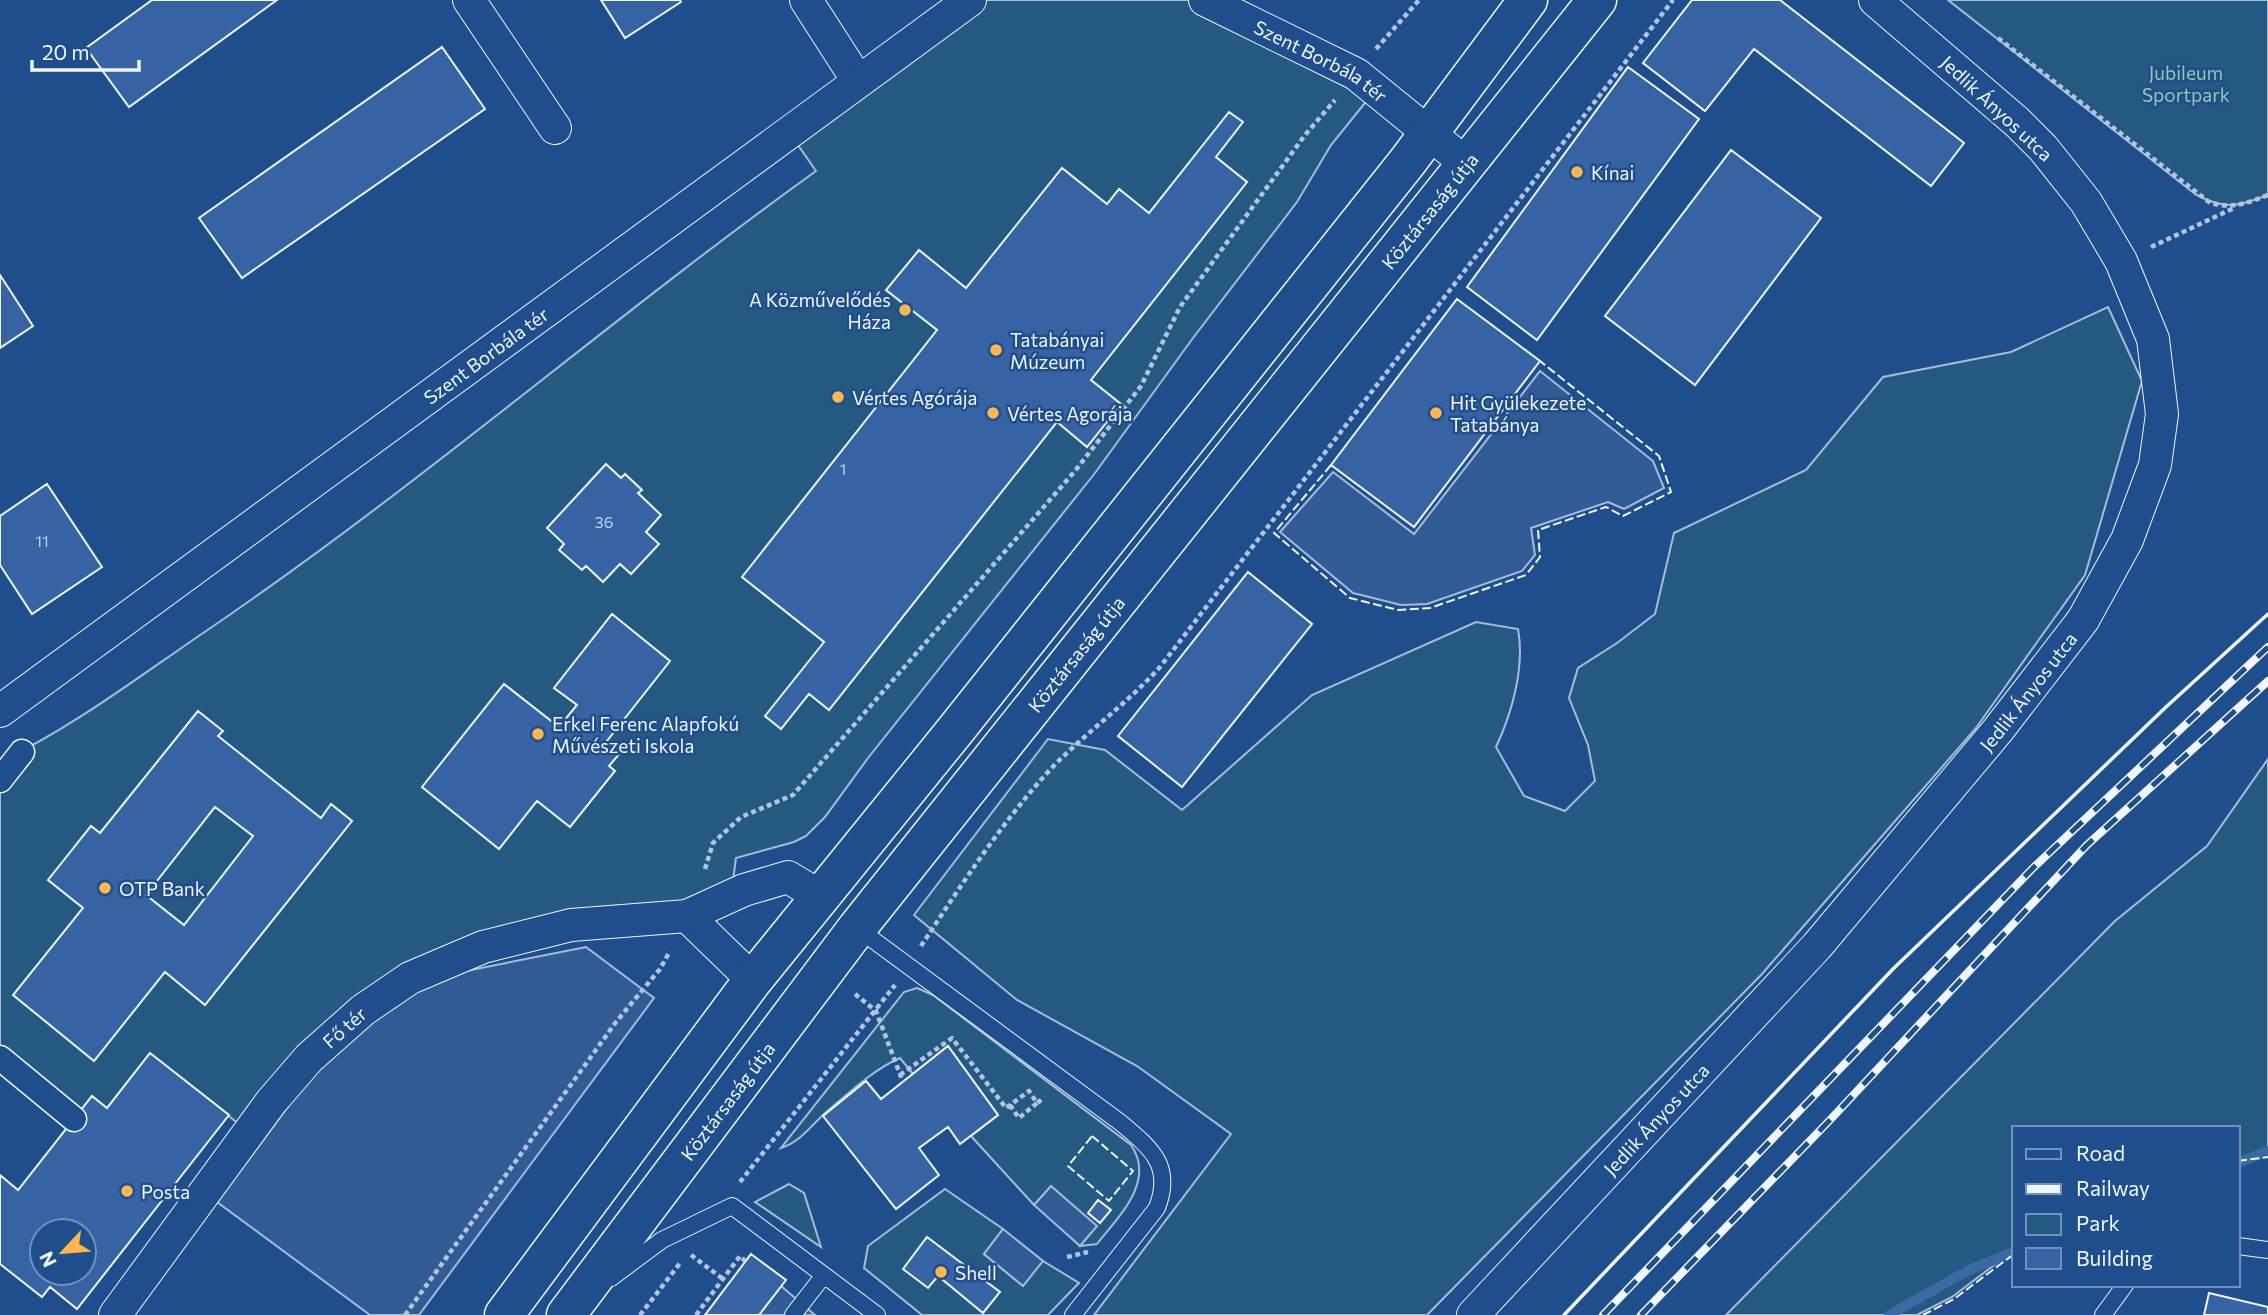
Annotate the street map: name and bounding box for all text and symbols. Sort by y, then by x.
street label: Szent Borbála tér [1251,15,1393,107]
scale bar [32,28,138,72]
text: 20 m [42,39,90,64]
street label: Jedlik Ányos utca [1936,50,2058,166]
park label: Jubileum Sportpark [2142,61,2230,106]
street label: Köztársaság útja [1376,148,1482,273]
place label: Kínai [1591,161,1634,184]
marker: Kínai [1569,164,1585,180]
place label: A Közművelődés Háza [749,288,891,333]
street label: Szent Borbála tér [419,302,553,408]
marker: A Közművelődés Háza [897,302,913,318]
place label: Tatabányai Múzeum [1010,328,1104,373]
marker: Tatabányai Múzeum [988,342,1004,358]
place label: Vértes Agórája [852,386,977,409]
marker: Vértes Agórája [830,389,846,405]
place label: Hit Gyülekezete Tatabánya [1450,391,1586,436]
place label: Vértes Agorája [1007,402,1132,425]
marker: Vértes Agorája [985,405,1001,421]
marker: Hit Gyülekezete Tatabánya [1428,405,1444,421]
house number: 1 [840,459,846,478]
house number: 36 [595,512,613,531]
house number: 11 [35,531,49,550]
street label: Köztársaság útja [1022,591,1129,716]
street label: Jedlik Ányos utca [1974,627,2081,755]
place label: Erkel Ferenc Alapfokú Művészeti Iskola [552,712,739,757]
marker: Erkel Ferenc Alapfokú Művészeti Iskola [530,726,546,742]
place label: OTP Bank [119,877,205,900]
marker: OTP Bank [97,880,113,896]
street label: Fő tér [317,1001,371,1052]
street label: Köztársaság útja [675,1037,779,1164]
street label: Jedlik Ányos utca [1598,1058,1713,1180]
legend [2012,1126,2240,1287]
text: Road [2076,1140,2125,1165]
text: Railway [2076,1175,2150,1200]
place label: Posta [141,1180,190,1203]
marker: Posta [119,1183,135,1199]
text: Park [2076,1210,2120,1235]
north arrow [28,1217,98,1287]
text: Building [2076,1245,2153,1270]
text: N [34,1248,61,1271]
place label: Shell [955,1261,997,1284]
marker: Shell [933,1264,949,1280]

